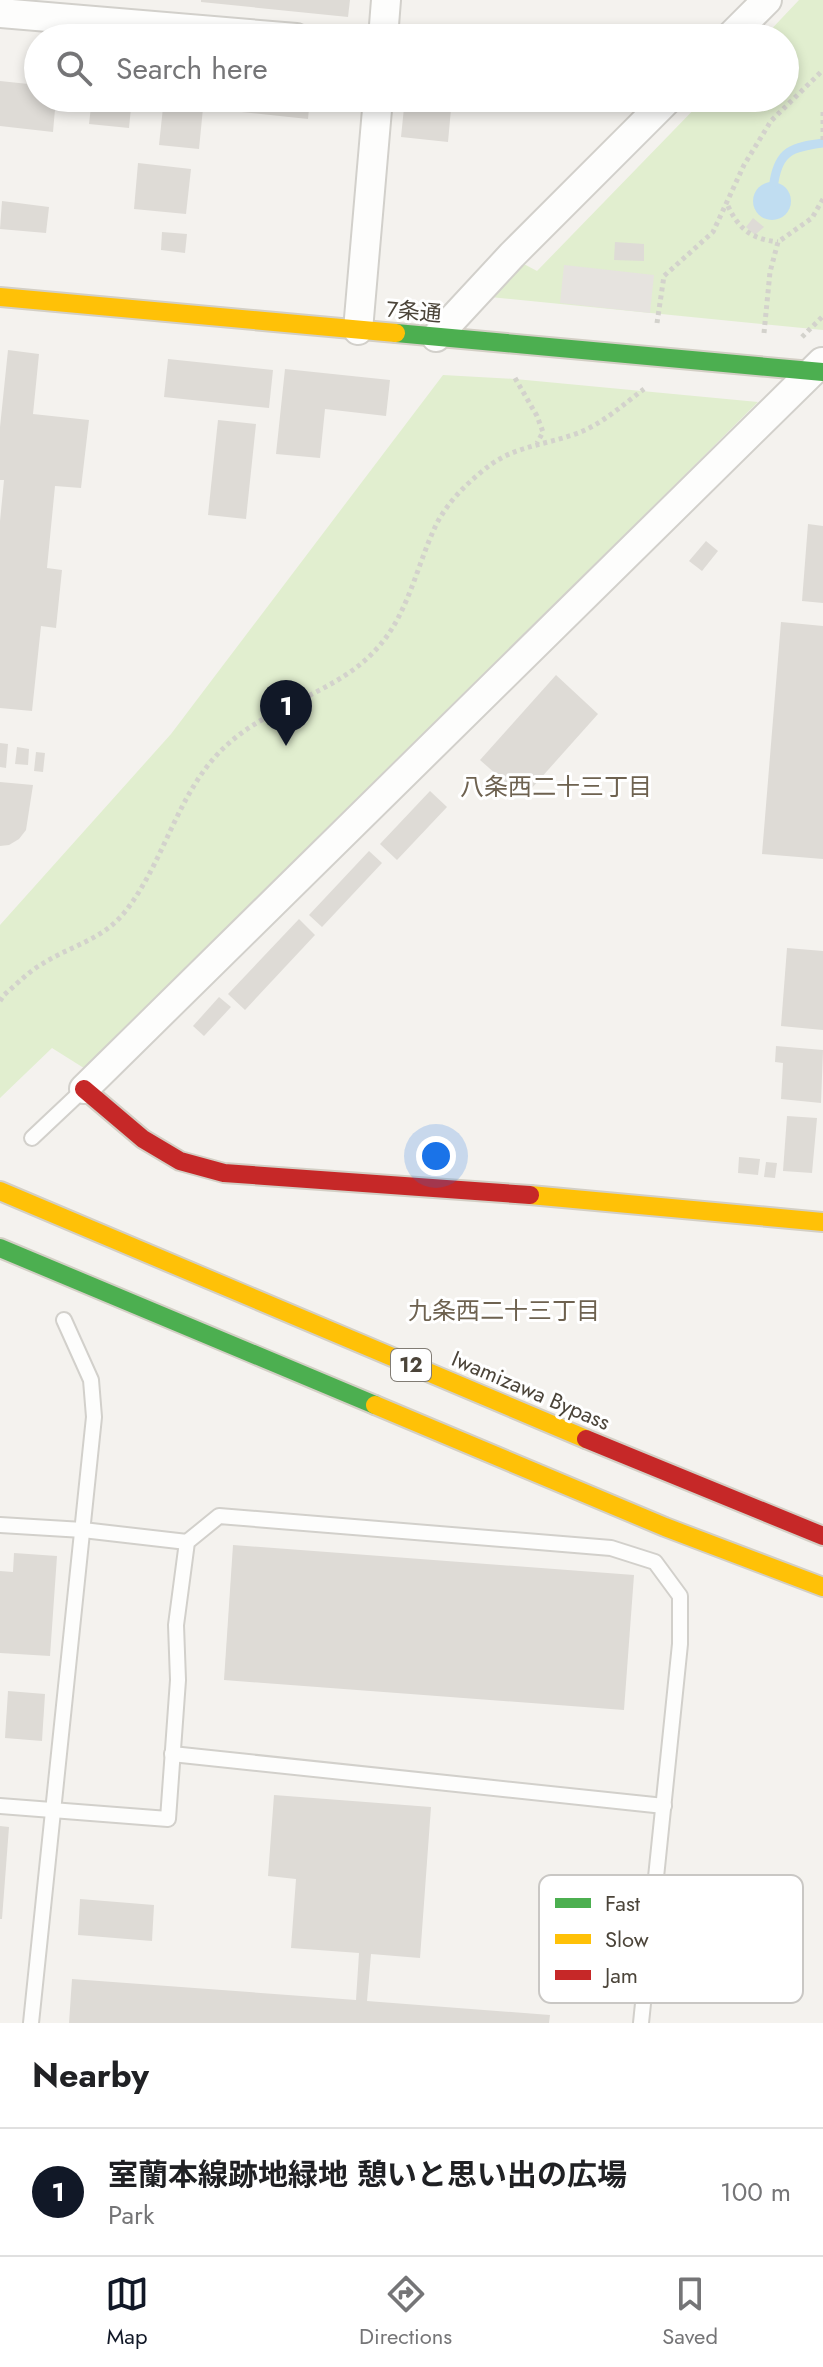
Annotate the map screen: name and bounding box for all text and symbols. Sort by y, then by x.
search box [24,24,799,112]
icon: search [52,46,96,90]
text: Search here [116,47,268,90]
street label: 7条通 [385,293,443,329]
pin: 1 [260,680,312,746]
district label: 八条西二十三丁目 [460,769,652,804]
your location [416,1136,456,1176]
district label: 九条西二十三丁目 [408,1293,600,1328]
street label: Iwamizawa Bypass [447,1342,615,1438]
road number: 12 [391,1349,431,1381]
legend [539,1875,803,2003]
text: Fast [605,1887,641,1919]
text: Slow [605,1923,649,1955]
text: Jam [602,1959,638,1991]
text: Nearby [32,2051,149,2100]
text: 室蘭本線跡地緑地 憩いと思い出の広場 [108,2153,627,2196]
text: 1 [51,2173,65,2211]
text: 100 m [720,2173,791,2211]
text: Park [108,2196,154,2234]
tab: Map [105,2272,149,2352]
tab: Directions [359,2272,452,2352]
tab: Saved [662,2272,718,2352]

